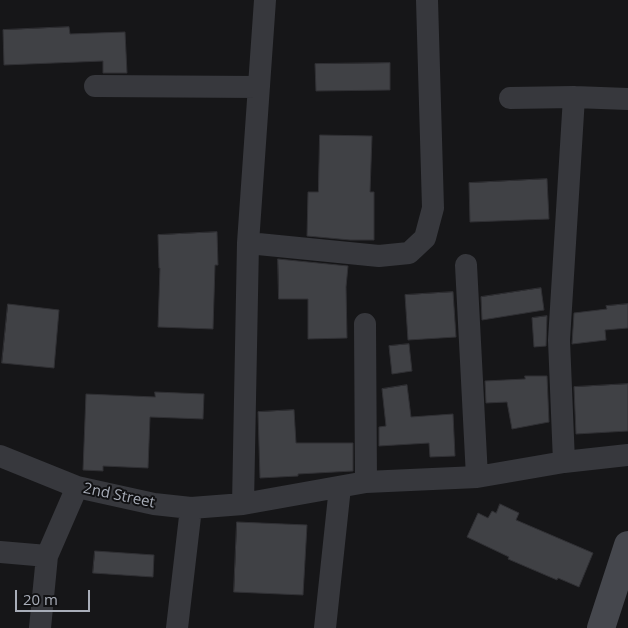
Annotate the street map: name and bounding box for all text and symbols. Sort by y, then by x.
street label: 2nd Street [82,480,156,512]
scale bar [18,580,92,612]
text: 20 m [23,589,58,609]

